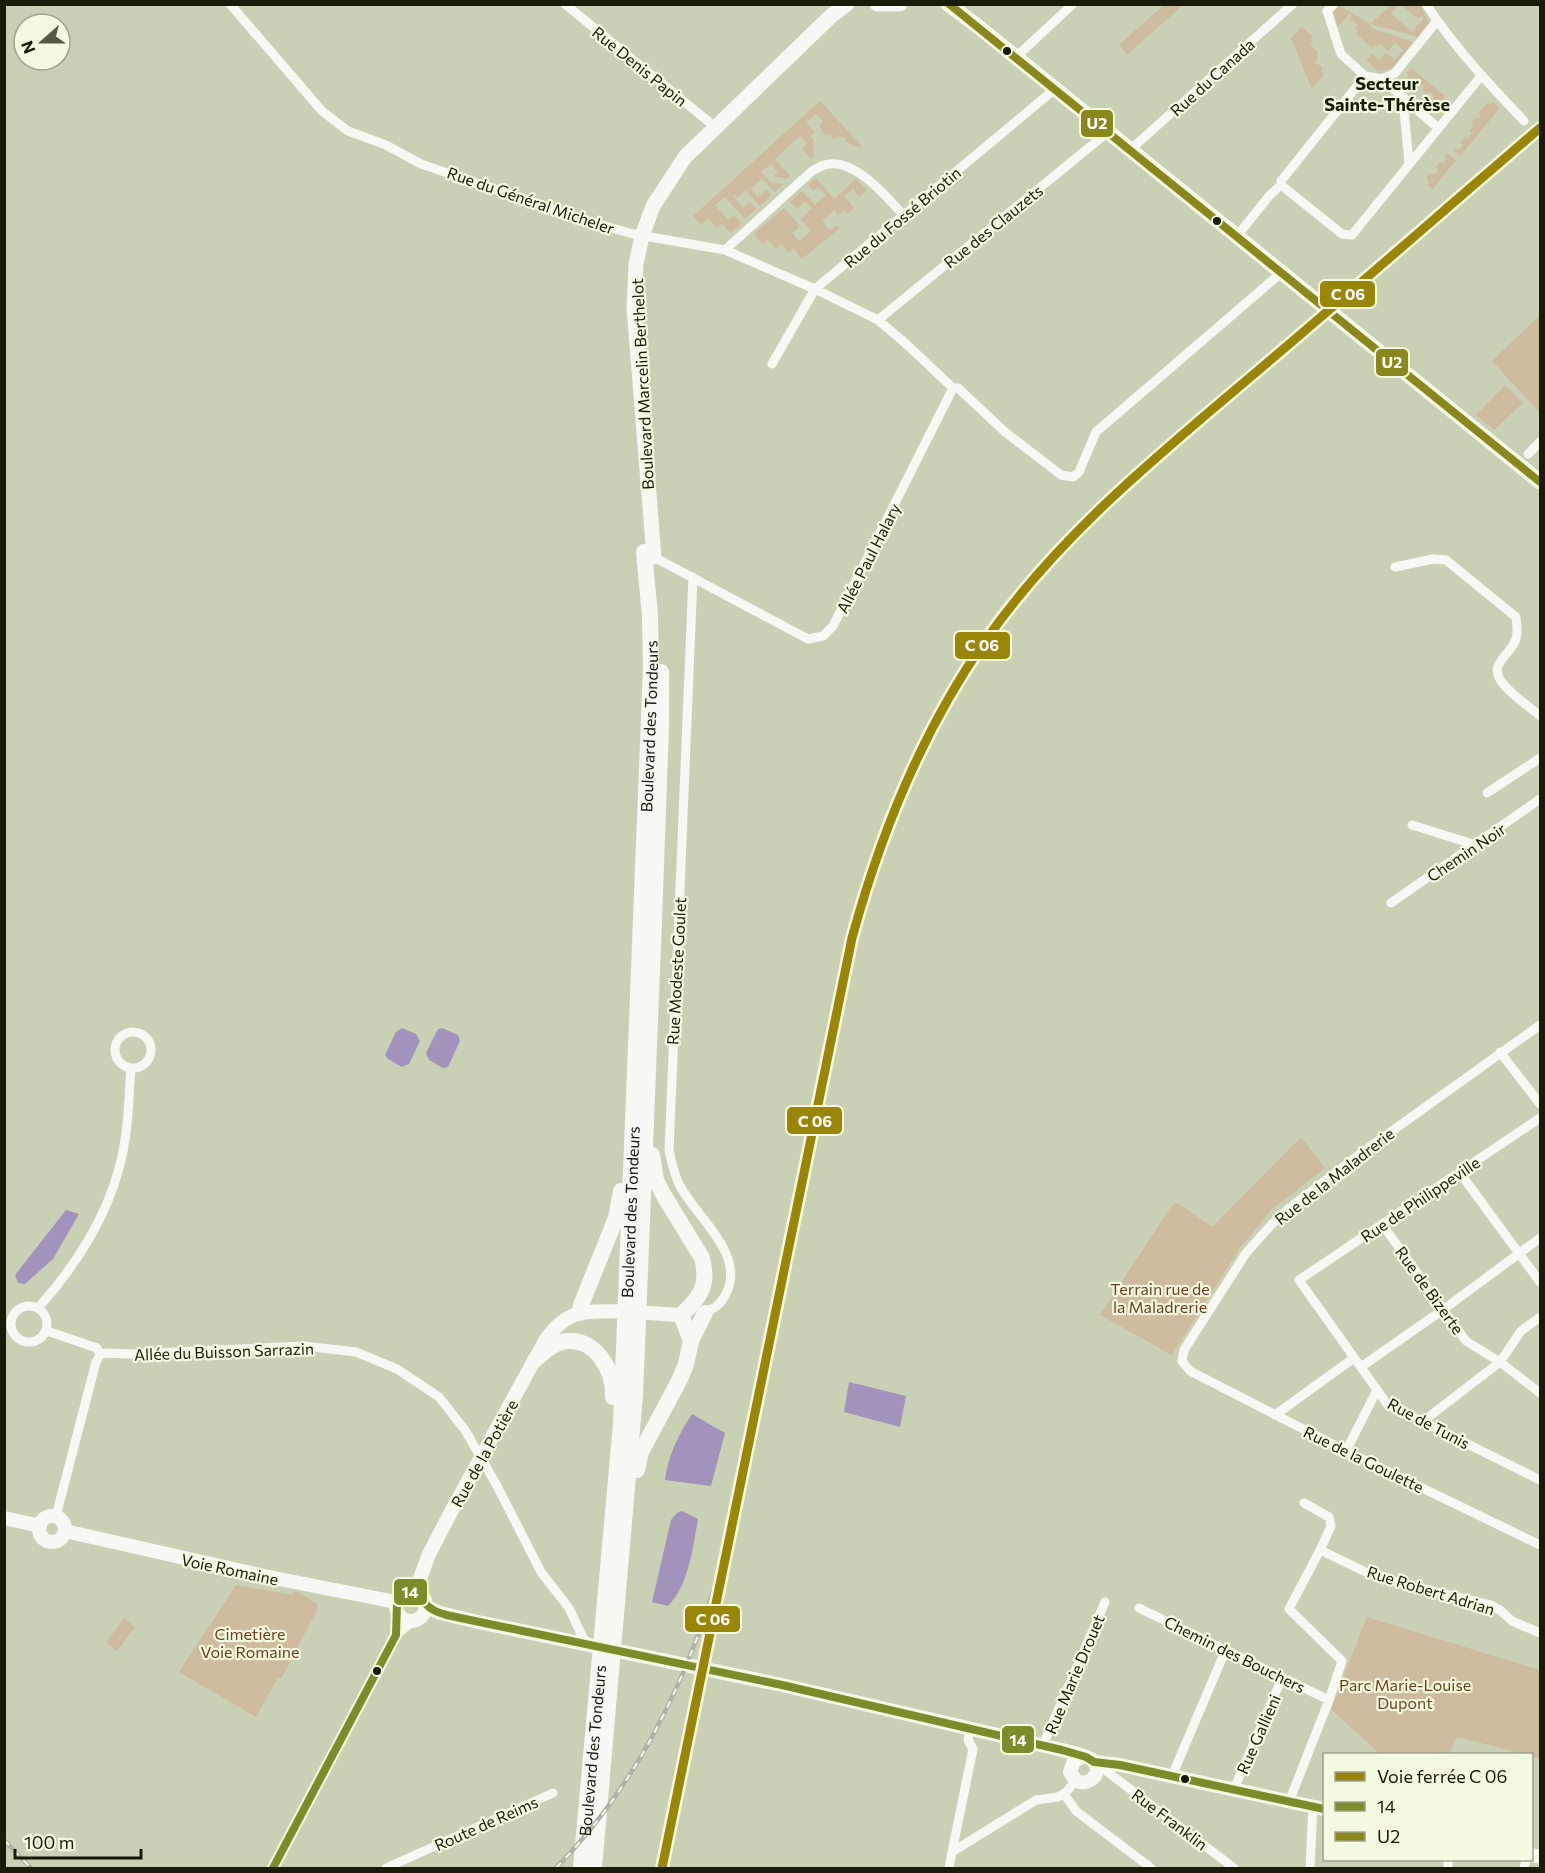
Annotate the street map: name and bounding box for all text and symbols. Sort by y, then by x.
north arrow [12,12,72,72]
street label: Rue Denis Papin [589,22,691,110]
street label: Rue du Canada [1166,34,1258,120]
text: N [17,39,39,57]
unlabelled marker [1001,45,1013,57]
district label: Secteur Sainte-Thérèse [1324,72,1450,115]
line badge: U2 [1080,109,1114,138]
text: U2 [1087,113,1107,132]
street label: Rue du Général Micheler [445,162,618,238]
street label: Rue du Fossé Briotin [840,163,964,271]
street label: Rue des Clauzets [940,180,1046,272]
unlabelled marker [1211,215,1223,227]
street label: Boulevard Marcelin Berthelot [627,277,657,490]
line badge: C 06 [1319,280,1376,308]
text: C 06 [1331,284,1365,303]
line badge: U2 [1375,348,1409,377]
text: U2 [1382,352,1402,371]
street label: Allée Paul Halary [832,500,904,616]
line badge: C 06 [954,631,1011,660]
text: C 06 [965,635,999,654]
street label: Boulevard des Tondeurs [636,640,661,813]
street label: Chemin Noir [1423,818,1510,885]
street label: Rue Modeste Goulet [663,896,689,1045]
line badge: C 06 [786,1106,843,1135]
text: C 06 [798,1111,832,1130]
street label: Rue de la Maladrerie [1271,1124,1397,1228]
street label: Boulevard des Tondeurs [617,1126,642,1298]
street label: Rue de Philippeville [1357,1152,1483,1246]
street label: Rue de Bizerte [1392,1242,1468,1338]
park label: Terrain rue de la Maladrerie [1110,1279,1210,1316]
street label: Allée du Buisson Sarrazin [134,1338,314,1364]
street label: Rue de Tunis [1385,1393,1473,1453]
street label: Rue de la Potière [447,1396,521,1510]
street label: Rue de la Goulette [1301,1422,1427,1496]
street label: Voie Romaine [180,1549,280,1589]
street label: Rue Robert Adrian [1365,1562,1497,1618]
line badge: 14 [393,1578,428,1606]
text: 14 [401,1582,419,1601]
line badge: C 06 [684,1605,741,1633]
text: C 06 [696,1609,730,1628]
street label: Rue Marie Drouet [1040,1611,1108,1737]
street label: Chemin des Bouchers [1161,1612,1309,1696]
park label: Cimetière Voie Romaine [201,1624,299,1661]
street label: Boulevard des Tondeurs [574,1664,609,1837]
unlabelled marker [371,1665,383,1677]
park label: Parc Marie-Louise Dupont [1339,1675,1471,1712]
street label: Rue Gallieni [1232,1691,1284,1777]
line badge: 14 [1001,1725,1035,1754]
text: 14 [1009,1730,1027,1749]
legend [1323,1753,1533,1861]
text: Voie ferrée C 06 [1377,1765,1508,1787]
unlabelled marker [1179,1773,1191,1785]
street label: Rue Franklin [1128,1784,1212,1854]
street label: Route de Reims [431,1792,541,1854]
text: 14 [1377,1795,1396,1817]
scale bar [15,1822,141,1860]
text: U2 [1377,1825,1400,1847]
text: 100 m [24,1831,74,1853]

